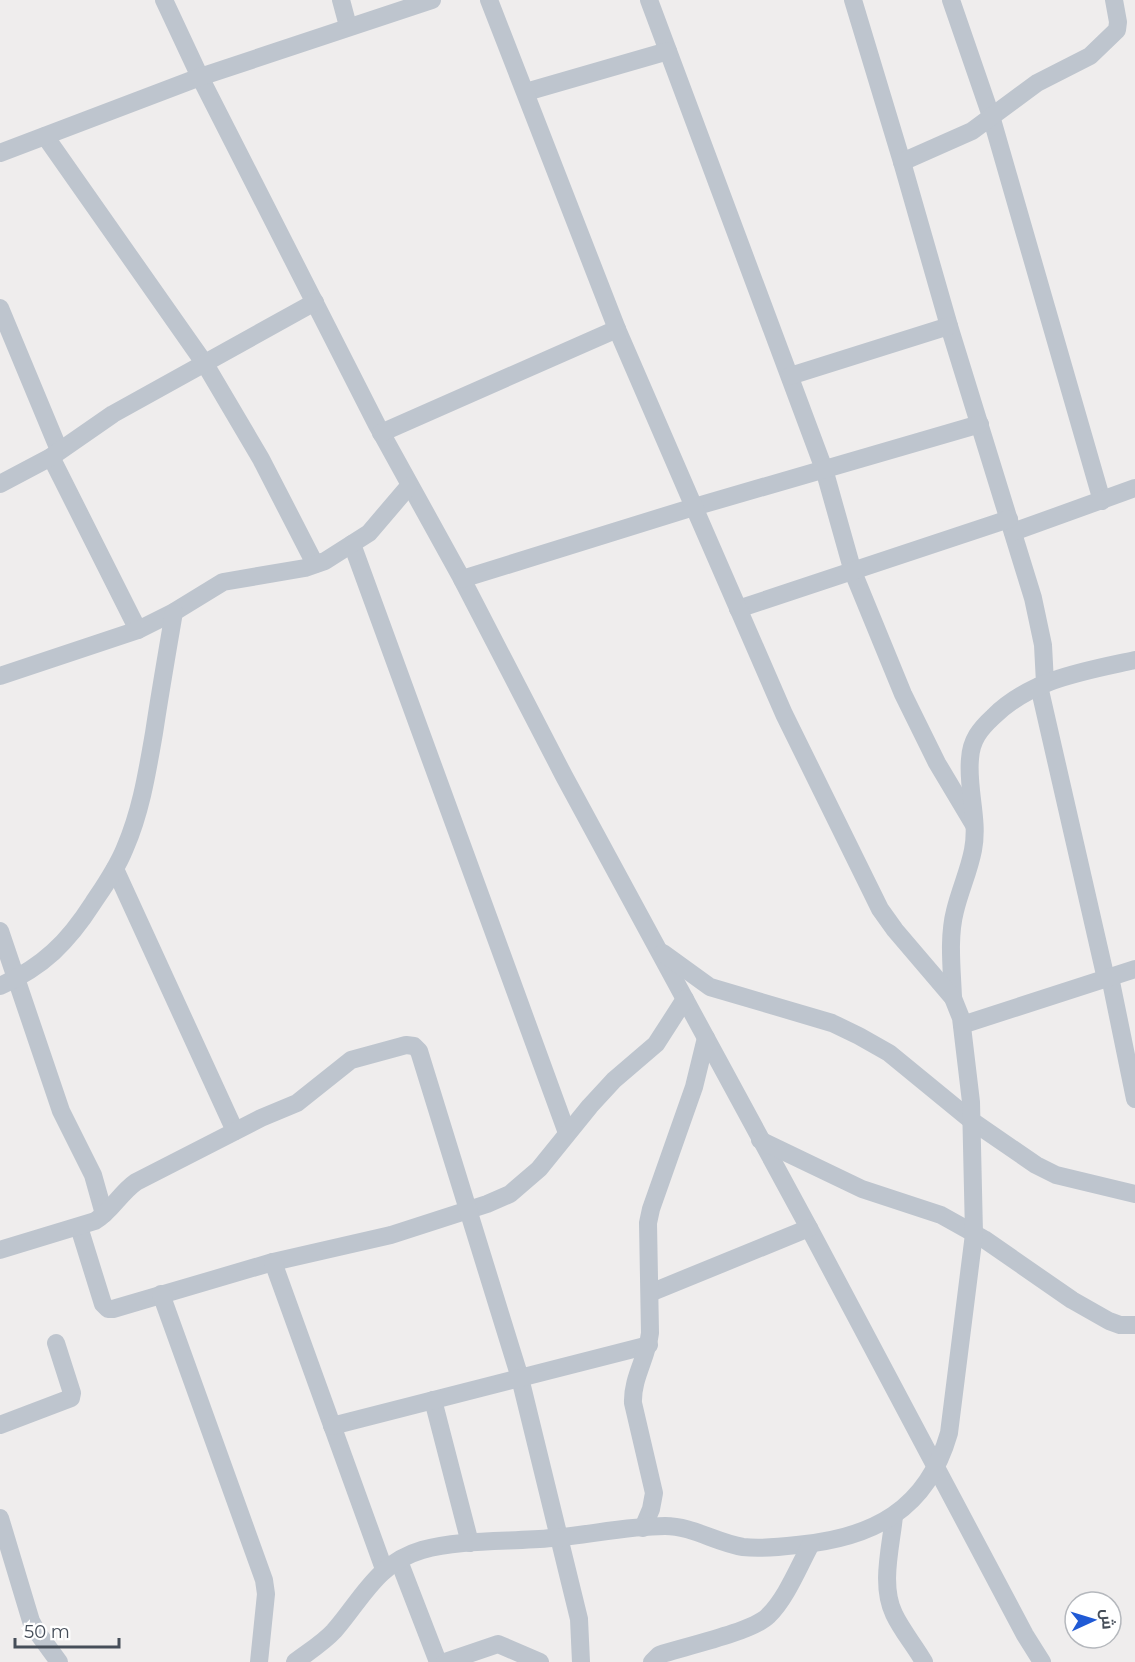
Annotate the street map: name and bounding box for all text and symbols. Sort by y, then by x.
north arrow [1063,1590,1123,1650]
text: ش [1097,1608,1118,1630]
scale bar [15,1611,118,1649]
text: 50 m [24,1621,70,1643]

